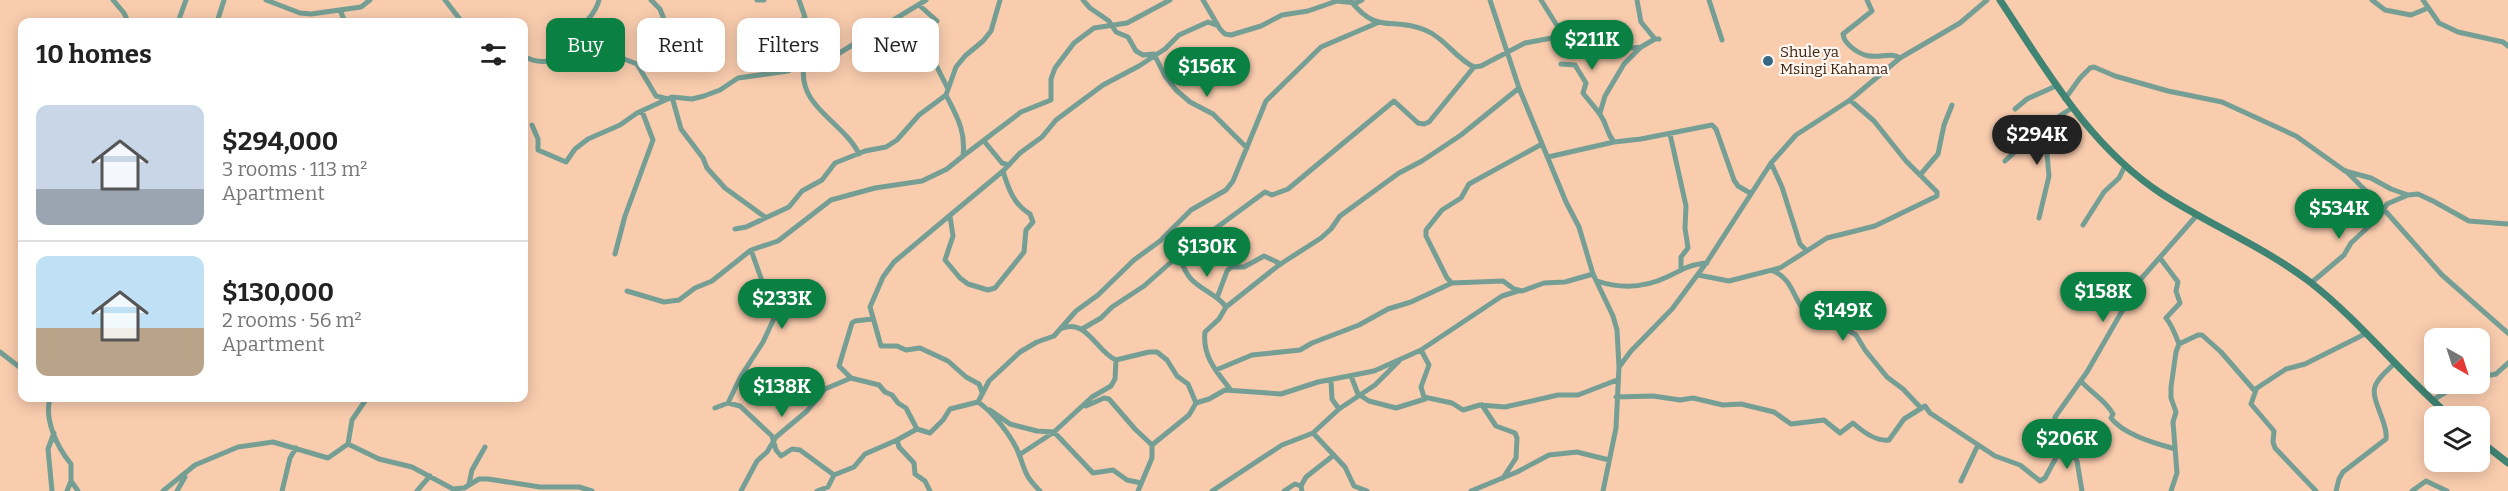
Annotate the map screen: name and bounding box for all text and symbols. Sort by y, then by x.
chip: Buy [546,18,625,72]
chip: Rent [637,18,725,72]
chip: Filters [737,18,840,72]
chip: New [852,18,939,72]
pin: $211K [1550,20,1634,71]
text: $211K [1564,27,1620,51]
icon: filters [477,38,510,71]
text: 10 homes [36,39,152,70]
place label: Shule ya Msingi Kahama [1780,43,1888,78]
pin: $156K [1165,47,1249,98]
text: $156K [1178,54,1236,78]
marker: Shule ya Msingi Kahama [1761,54,1775,68]
pin: $294K [1995,115,2079,166]
text: $294K [2006,122,2068,146]
text: $294,000 [222,126,338,157]
icon: home [84,129,156,201]
text: 3 rooms · 113 m² [222,157,367,181]
text: Apartment [222,181,325,205]
pin: $534K [2297,189,2381,240]
text: $534K [2309,196,2369,220]
pin: $130K [1165,227,1249,278]
text: $130K [1177,234,1237,258]
pin: $158K [2061,272,2145,323]
text: $130,000 [222,277,334,308]
pin: $233K [740,279,824,330]
text: $158K [2074,279,2132,303]
icon: home [84,280,156,352]
text: $233K [752,286,812,310]
pin: $149K [1801,291,1885,342]
text: $149K [1813,298,1873,322]
text: 2 rooms · 56 m² [222,308,362,332]
north arrow [2424,328,2490,394]
map controls [2424,328,2490,472]
text: Apartment [222,332,325,356]
pin: $138K [740,367,824,418]
text: $138K [753,374,811,398]
button: layers [2424,406,2490,472]
pin: $206K [2025,419,2109,470]
text: $206K [2036,426,2098,450]

